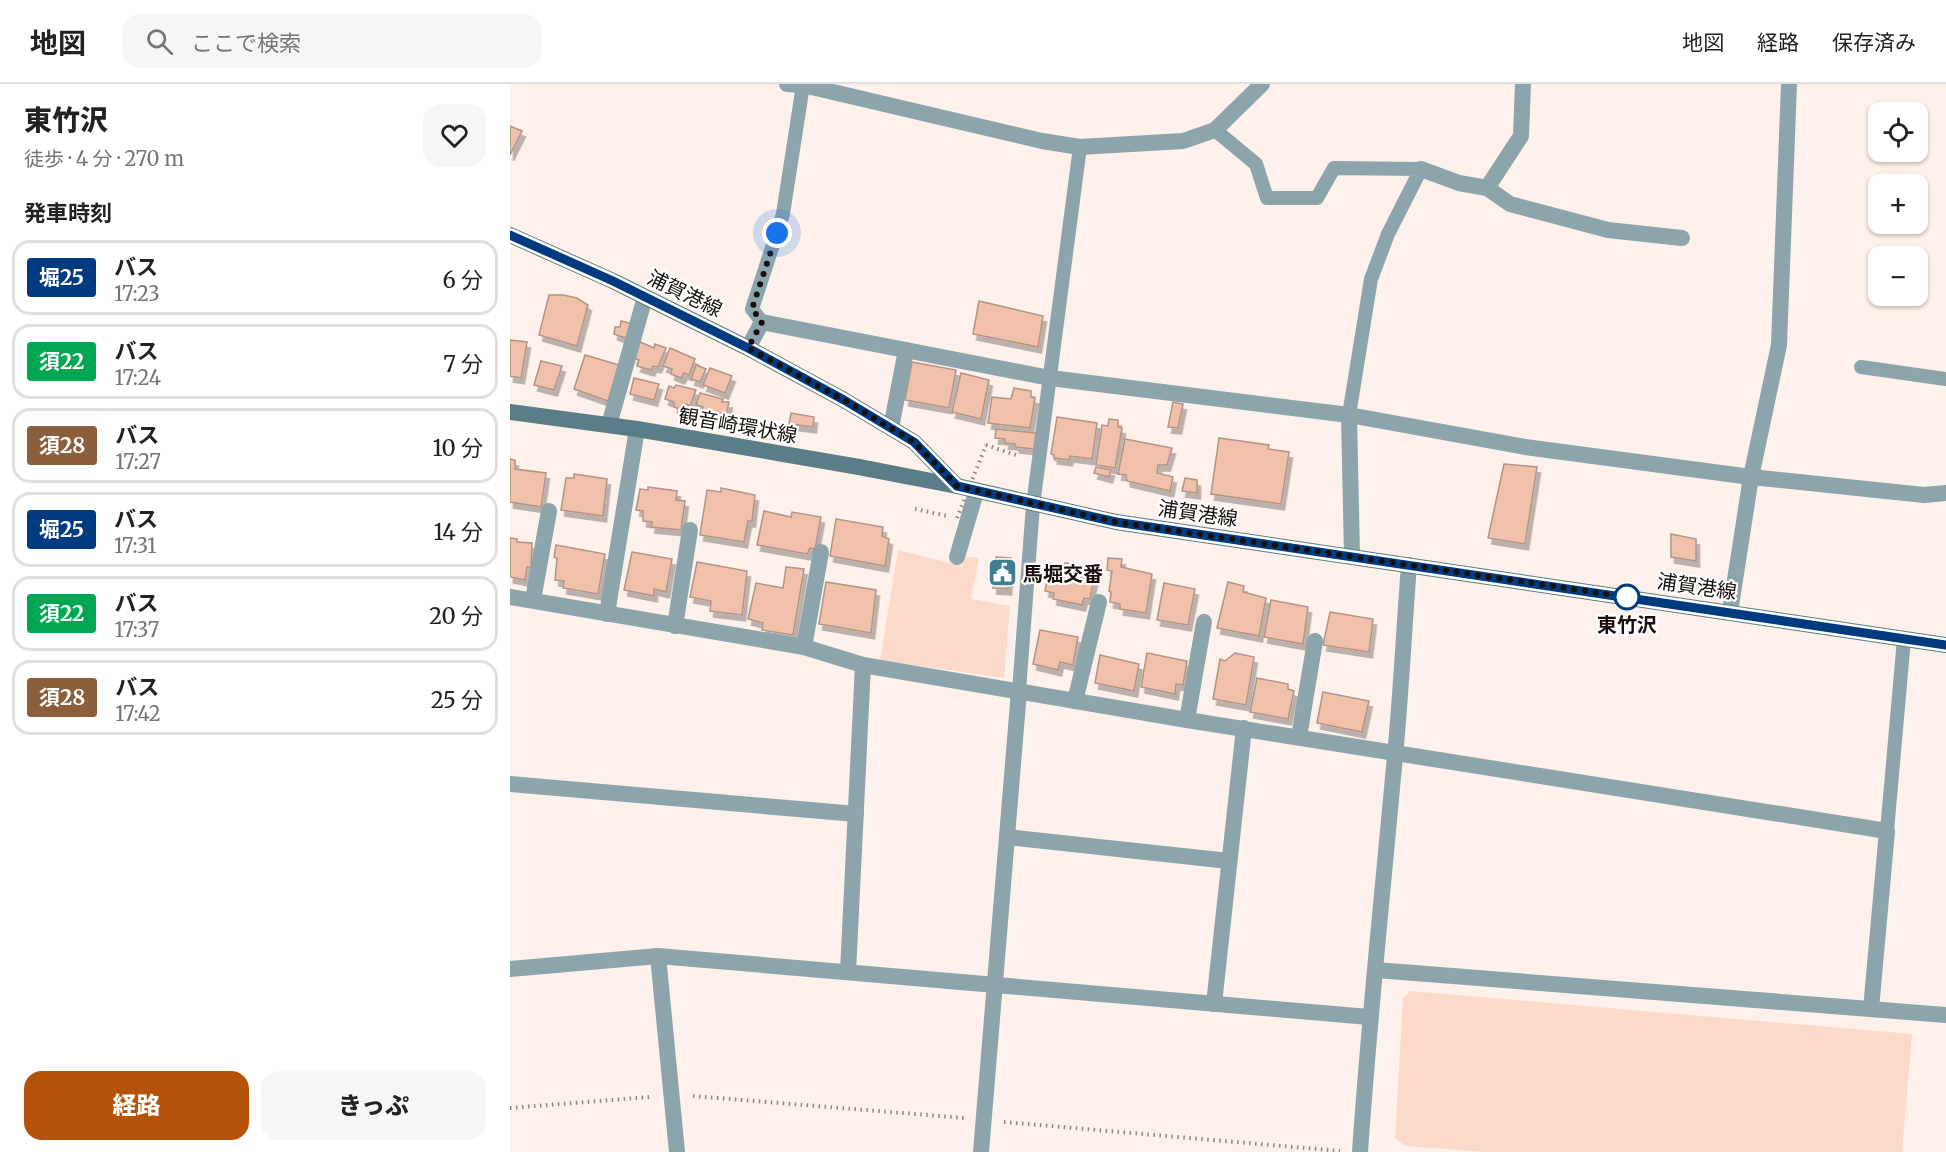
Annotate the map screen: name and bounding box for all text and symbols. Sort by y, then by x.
search box [122,14,542,68]
text: 地図 [30,25,86,61]
icon: search [143,25,176,58]
text: ここで検索 [191,29,301,57]
text: 地図 [1682,29,1724,56]
text: 経路 [1757,29,1799,56]
text: 保存済み [1832,29,1916,56]
text: 東竹沢 [24,102,108,138]
map controls [1868,102,1928,306]
button: locate [1868,102,1928,162]
button: heart [423,104,486,167]
text: 徒歩 · 4 分 · 270 m [24,146,184,171]
button: + [1868,174,1928,234]
text: 発車時刻 [24,199,112,227]
your location [762,218,792,248]
button: − [1868,246,1928,306]
text: バス [114,253,158,281]
text: 堀25 [39,264,84,291]
street label: 浦賀港線 [644,264,726,322]
text: 6 分 [442,266,483,294]
text: 17:23 [114,281,160,306]
text: バス [114,337,159,365]
text: 須22 [39,348,84,375]
text: 7 分 [443,350,483,378]
text: 17:24 [114,365,161,390]
street label: 観音崎環状線 [677,402,799,448]
text: バス [115,421,159,449]
text: 須28 [39,432,85,459]
text: 10 分 [433,434,483,462]
text: 17:27 [115,449,161,474]
street label: 浦賀港線 [1157,495,1239,531]
text: バス [114,505,158,533]
text: 堀25 [39,516,84,543]
text: 14 分 [434,518,483,546]
text: 17:31 [114,533,156,558]
public building icon: 馬堀交番 [986,557,1018,589]
place label: 馬堀交番 [1023,561,1103,586]
street label: 浦賀港線 [1656,568,1738,604]
marker: 東竹沢 [1614,584,1640,610]
text: バス [114,589,159,617]
text: 須22 [39,600,84,627]
text: 20 分 [429,602,483,630]
place label: 東竹沢 [1597,612,1657,637]
text: 17:37 [114,617,159,642]
text: バス [115,673,159,701]
text: 須28 [39,684,85,711]
text: 25 分 [431,686,483,714]
text: 17:42 [115,701,161,726]
button: 経路 [24,1071,249,1140]
button: きっぷ [261,1071,486,1140]

